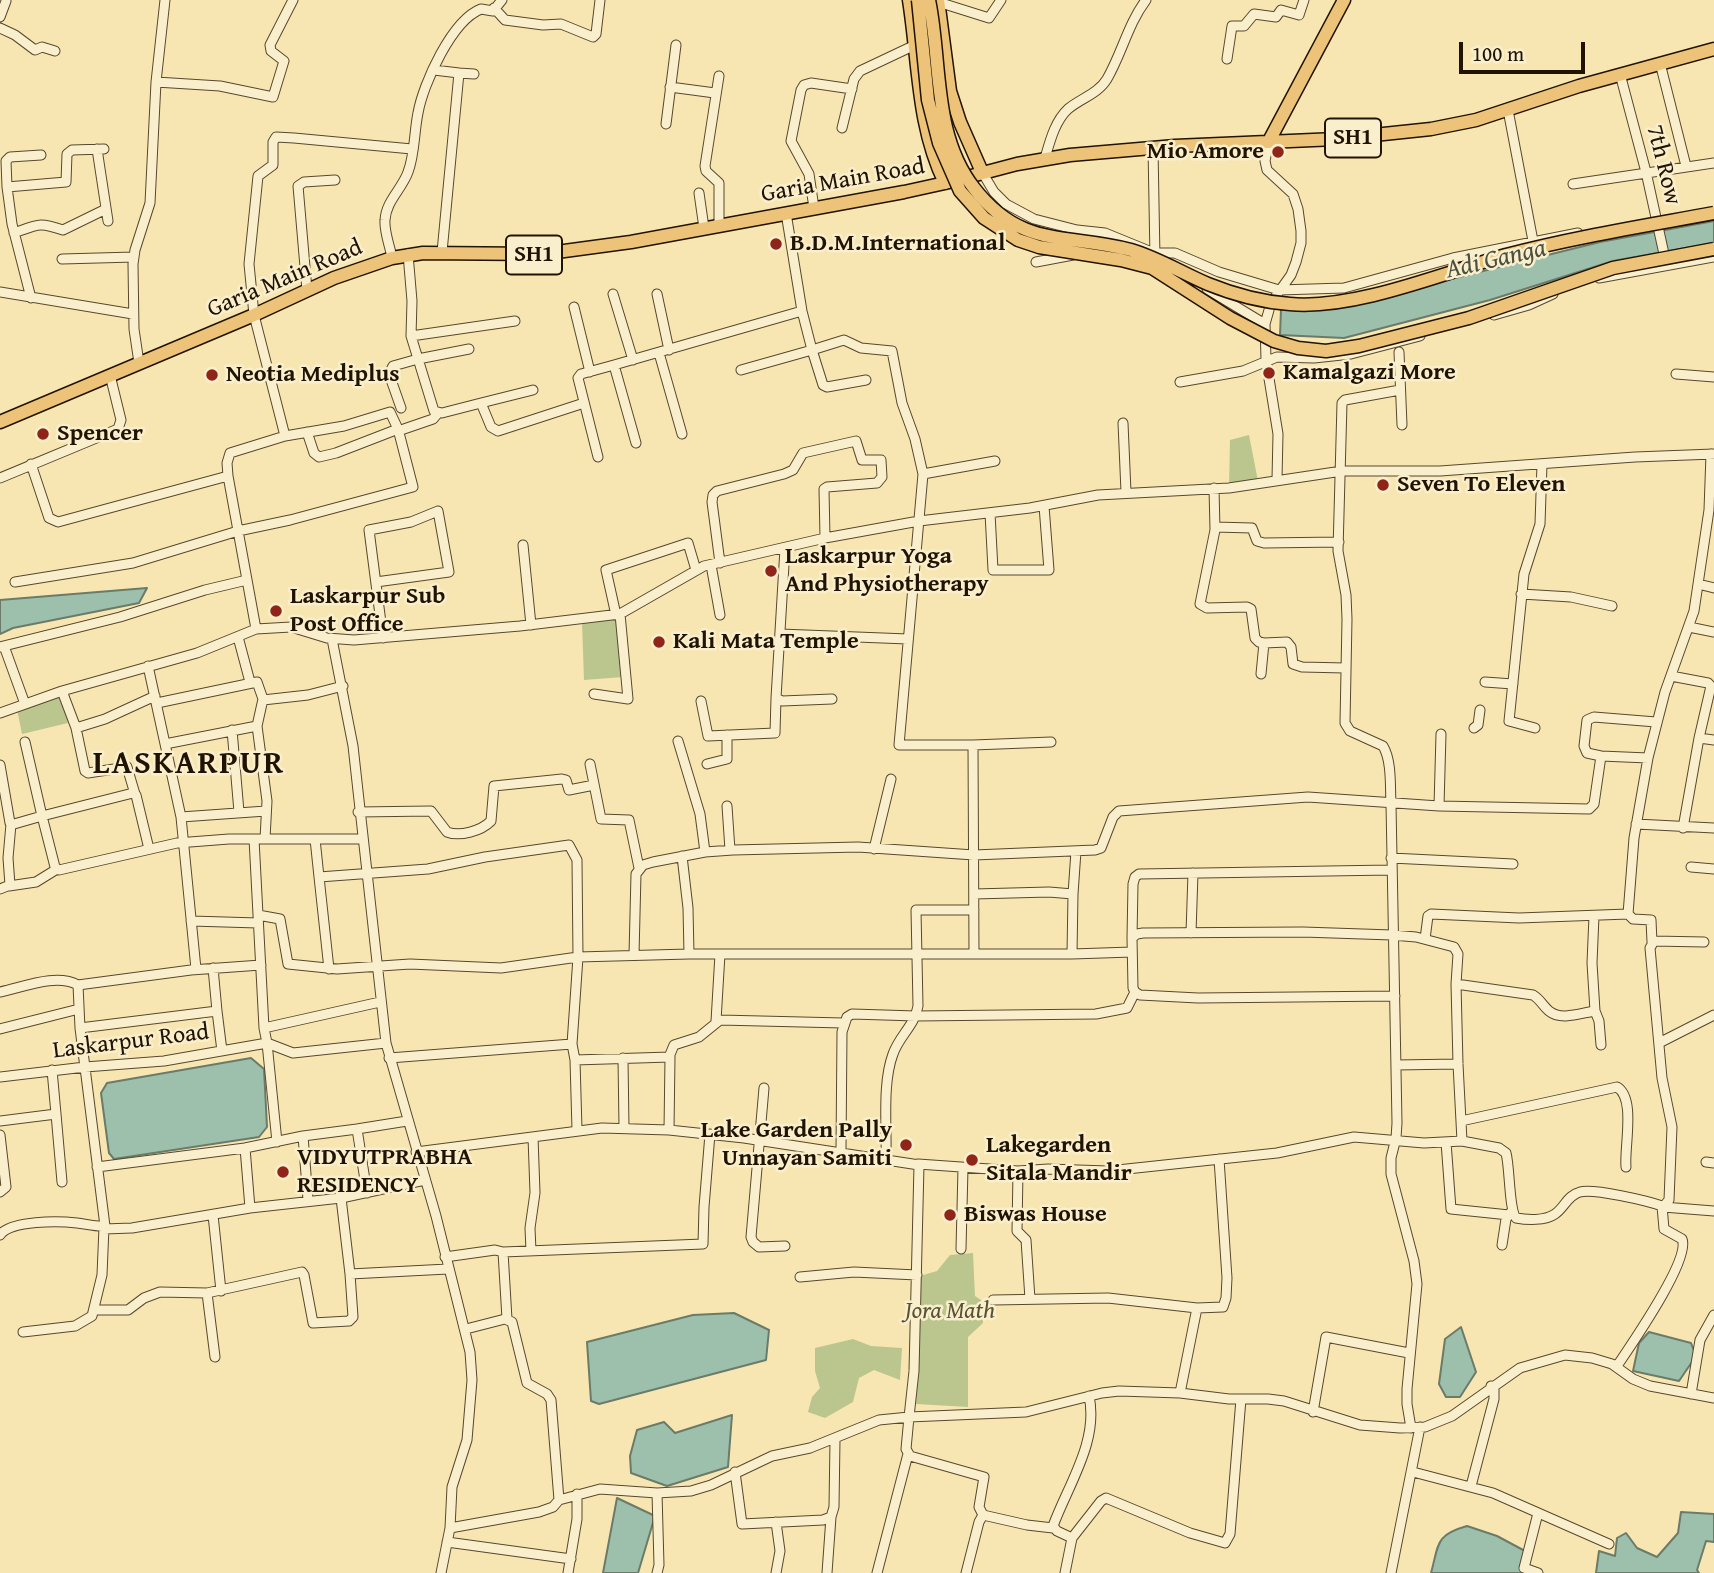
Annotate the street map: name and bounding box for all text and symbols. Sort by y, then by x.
scale bar [1462,28,1588,72]
text: 100 m [1472,38,1524,69]
road number: SH1 [1325,119,1381,158]
street label: 7th Row [1639,122,1687,208]
place label: Mio Amore [1147,138,1264,166]
marker: Mio Amore [1270,144,1286,160]
street label: Garia Main Road [759,152,927,210]
place label: B.D.M.International [790,230,1005,258]
street label: Garia Main Road [203,233,367,325]
water label: Adi Ganga [1443,233,1549,287]
road number: SH1 [506,236,562,274]
marker: B.D.M.International [768,236,784,252]
place label: Kamalgazi More [1283,359,1456,387]
place label: Neotia Mediplus [226,361,400,389]
marker: Kamalgazi More [1261,365,1277,381]
marker: Neotia Mediplus [204,367,220,383]
place label: Spencer [57,420,143,448]
marker: Spencer [35,426,51,442]
place label: Seven To Eleven [1397,471,1565,499]
marker: Seven To Eleven [1375,477,1391,493]
place label: Laskarpur Yoga And Physiotherapy [785,543,989,599]
marker: Laskarpur Yoga And Physiotherapy [763,563,779,579]
place label: Laskarpur Sub Post Office [290,583,445,639]
marker: Laskarpur Sub Post Office [268,603,284,619]
place label: Kali Mata Temple [673,628,859,656]
marker: Kali Mata Temple [651,634,667,650]
district label: LASKARPUR [94,746,284,784]
street label: Laskarpur Road [51,1018,211,1066]
place label: Lake Garden Pally Unnayan Samiti [701,1117,892,1173]
place label: Lakegarden Sitala Mandir [986,1132,1132,1188]
marker: Lake Garden Pally Unnayan Samiti [898,1137,914,1153]
place label: VIDYUTPRABHA RESIDENCY [297,1144,472,1200]
marker: Lakegarden Sitala Mandir [964,1152,980,1168]
marker: VIDYUTPRABHA RESIDENCY [275,1164,291,1180]
place label: Biswas House [964,1201,1107,1229]
marker: Biswas House [942,1207,958,1223]
park label: Jora Math [905,1298,995,1326]

